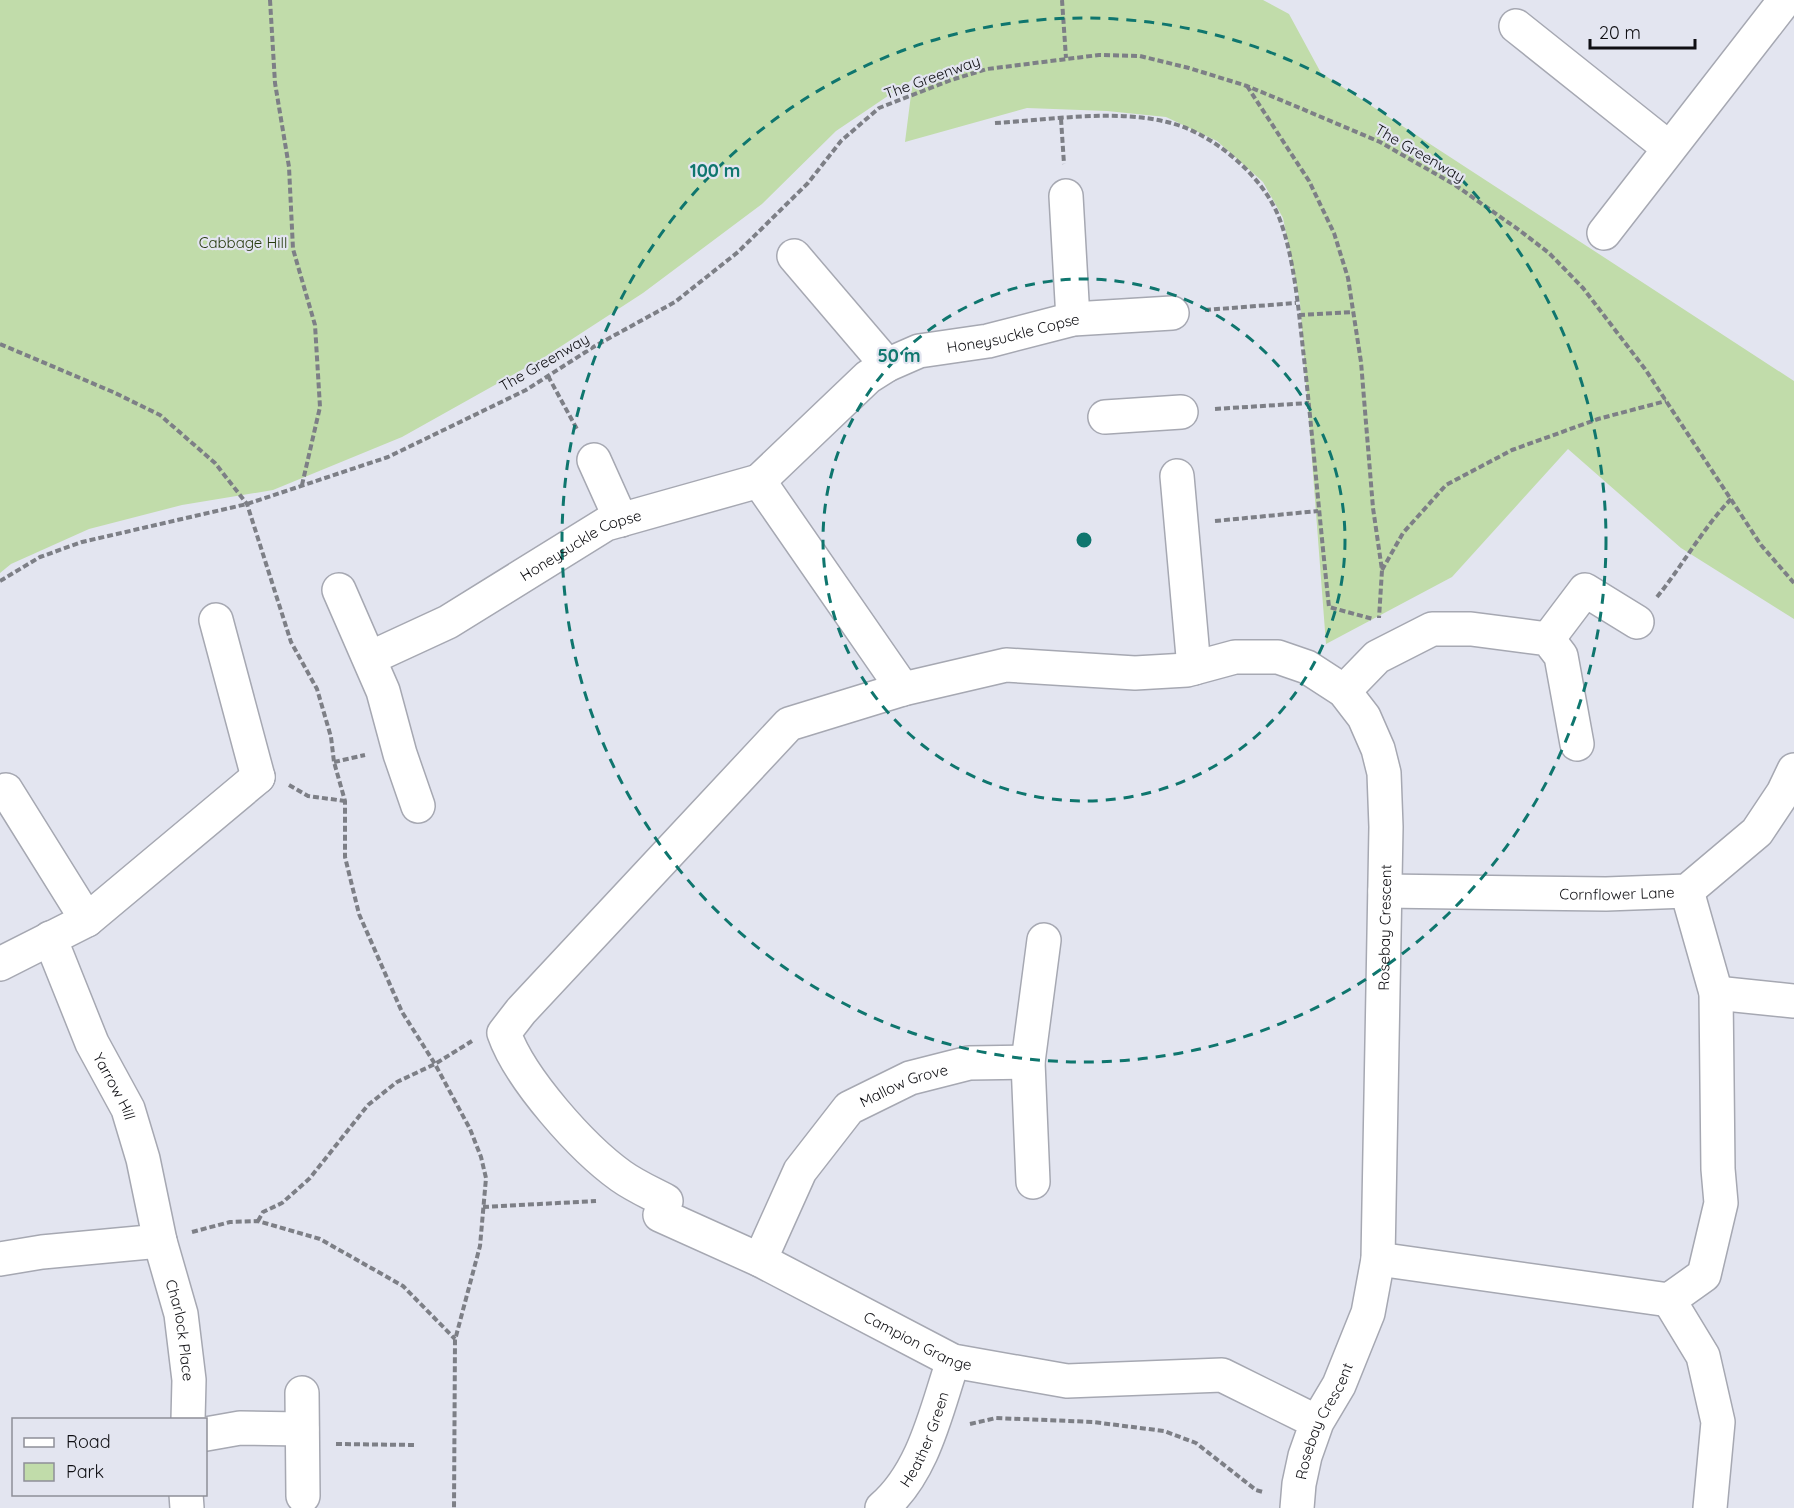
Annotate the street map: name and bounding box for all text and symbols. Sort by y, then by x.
scale bar [1590,12,1695,50]
text: 20 m [1599,21,1641,44]
street label: The Greenway [881,51,983,103]
street label: The Greenway [1372,120,1468,186]
text: 100 m [690,159,740,182]
park label: Cabbage Hill [199,233,287,252]
street label: Honeysuckle Copse [945,309,1080,356]
street label: The Greenway [496,329,592,395]
text: 50 m [877,344,921,367]
street label: Honeysuckle Copse [516,505,643,585]
centre of rings [1074,530,1094,550]
street label: Rosebay Crescent [1373,864,1395,991]
street label: Cornflower Lane [1559,882,1675,904]
street label: Yarrow Hill [89,1049,140,1122]
street label: Mallow Grove [856,1059,950,1111]
street label: Charlock Place [162,1277,199,1382]
street label: Campion Grange [861,1307,973,1374]
street label: Rosebay Crescent [1291,1360,1357,1481]
street label: Heather Green [895,1389,952,1490]
legend [12,1418,207,1496]
text: Road [66,1430,111,1453]
text: Park [66,1460,104,1483]

